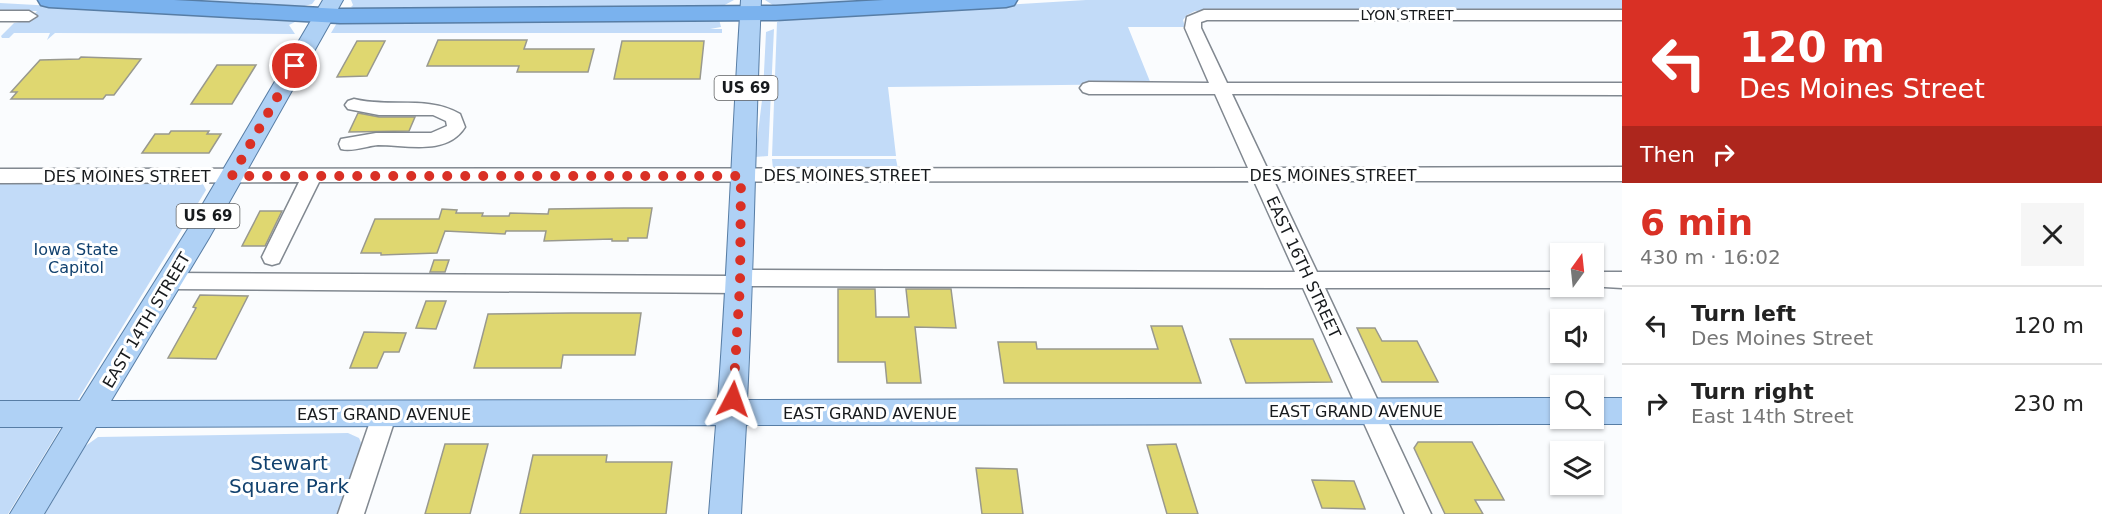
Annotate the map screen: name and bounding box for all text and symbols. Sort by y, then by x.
street label: LYON STREET [1360,7,1454,23]
text: 120 m [1739,23,1885,72]
icon: left [1640,24,1718,102]
pin [269,40,320,91]
icon: arrive [278,49,311,82]
text: Des Moines Street [1739,73,1985,104]
road number: US 69 [714,76,777,100]
icon: right [1707,138,1740,171]
text: Then [1640,142,1695,167]
street label: DES MOINES STREET [763,166,931,185]
street label: DES MOINES STREET [1249,166,1417,185]
street label: DES MOINES STREET [43,167,211,186]
street label: EAST 16TH STREET [1262,193,1345,341]
text: 6 min [1640,202,1753,243]
button: close [2021,203,2084,266]
road number: US 69 [176,204,240,228]
park label: Iowa State Capitol [34,240,118,277]
north arrow [1550,243,1604,297]
map controls [1550,243,1604,495]
text: 430 m · 16:02 [1640,245,1781,269]
street label: EAST 14TH STREET [99,249,194,391]
text: Turn left [1691,301,1796,326]
button: sound [1550,309,1604,363]
icon: left [1640,309,1673,342]
text: 120 m [2014,313,2084,338]
text: Des Moines Street [1691,326,1873,350]
position arrow [701,367,765,431]
button: search [1550,375,1604,429]
text: Turn right [1691,379,1814,404]
icon: right [1640,387,1673,420]
text: 230 m [2014,391,2084,416]
street label: EAST GRAND AVENUE [1269,402,1443,421]
street label: EAST GRAND AVENUE [783,404,957,423]
text: East 14th Street [1691,404,1854,428]
street label: EAST GRAND AVENUE [297,405,471,424]
button: layers [1550,441,1604,495]
park label: Stewart Square Park [229,451,349,498]

